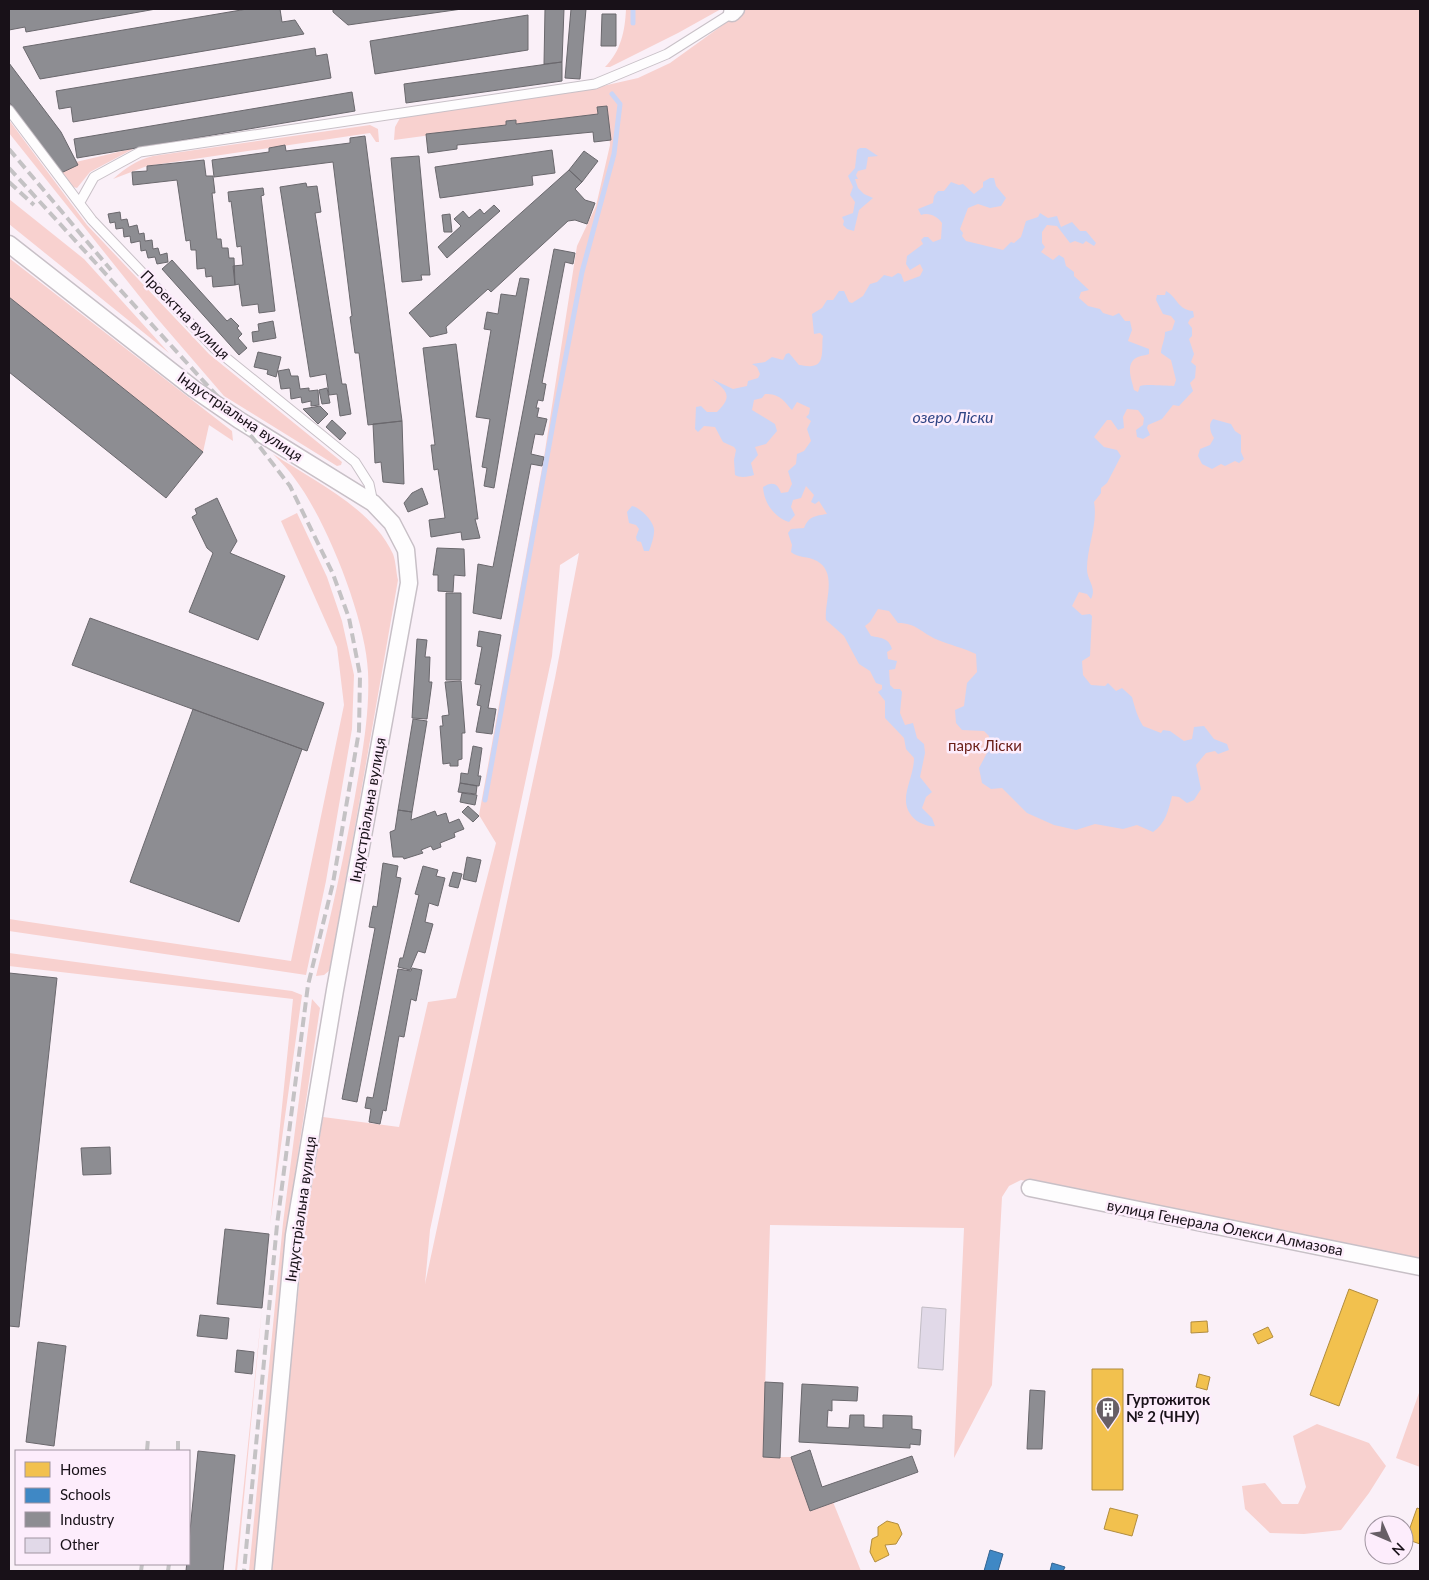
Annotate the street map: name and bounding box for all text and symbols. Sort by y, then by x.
street label: Проектна вулиця [137,266,234,363]
street label: Індустріальна вулиця [175,368,307,465]
water label: озеро Ліски [912,407,994,426]
street label: Індустріальна вулиця [345,736,389,884]
park label: парк Ліски [948,736,1022,754]
street label: Індустріальна вулиця [281,1135,319,1283]
street label: вулиця Генерала Олекси Алмазова [1106,1195,1345,1259]
place label: Гуртожиток № 2 (ЧНУ) [1126,1390,1211,1425]
building icon: Гуртожиток № 2 (ЧНУ) [1095,1396,1121,1430]
legend [15,1450,190,1565]
text: Homes [60,1460,106,1478]
text: Schools [60,1485,111,1503]
text: Industry [60,1510,115,1528]
north arrow [1364,1515,1414,1565]
text: Other [60,1535,100,1553]
text: N [1389,1540,1408,1559]

